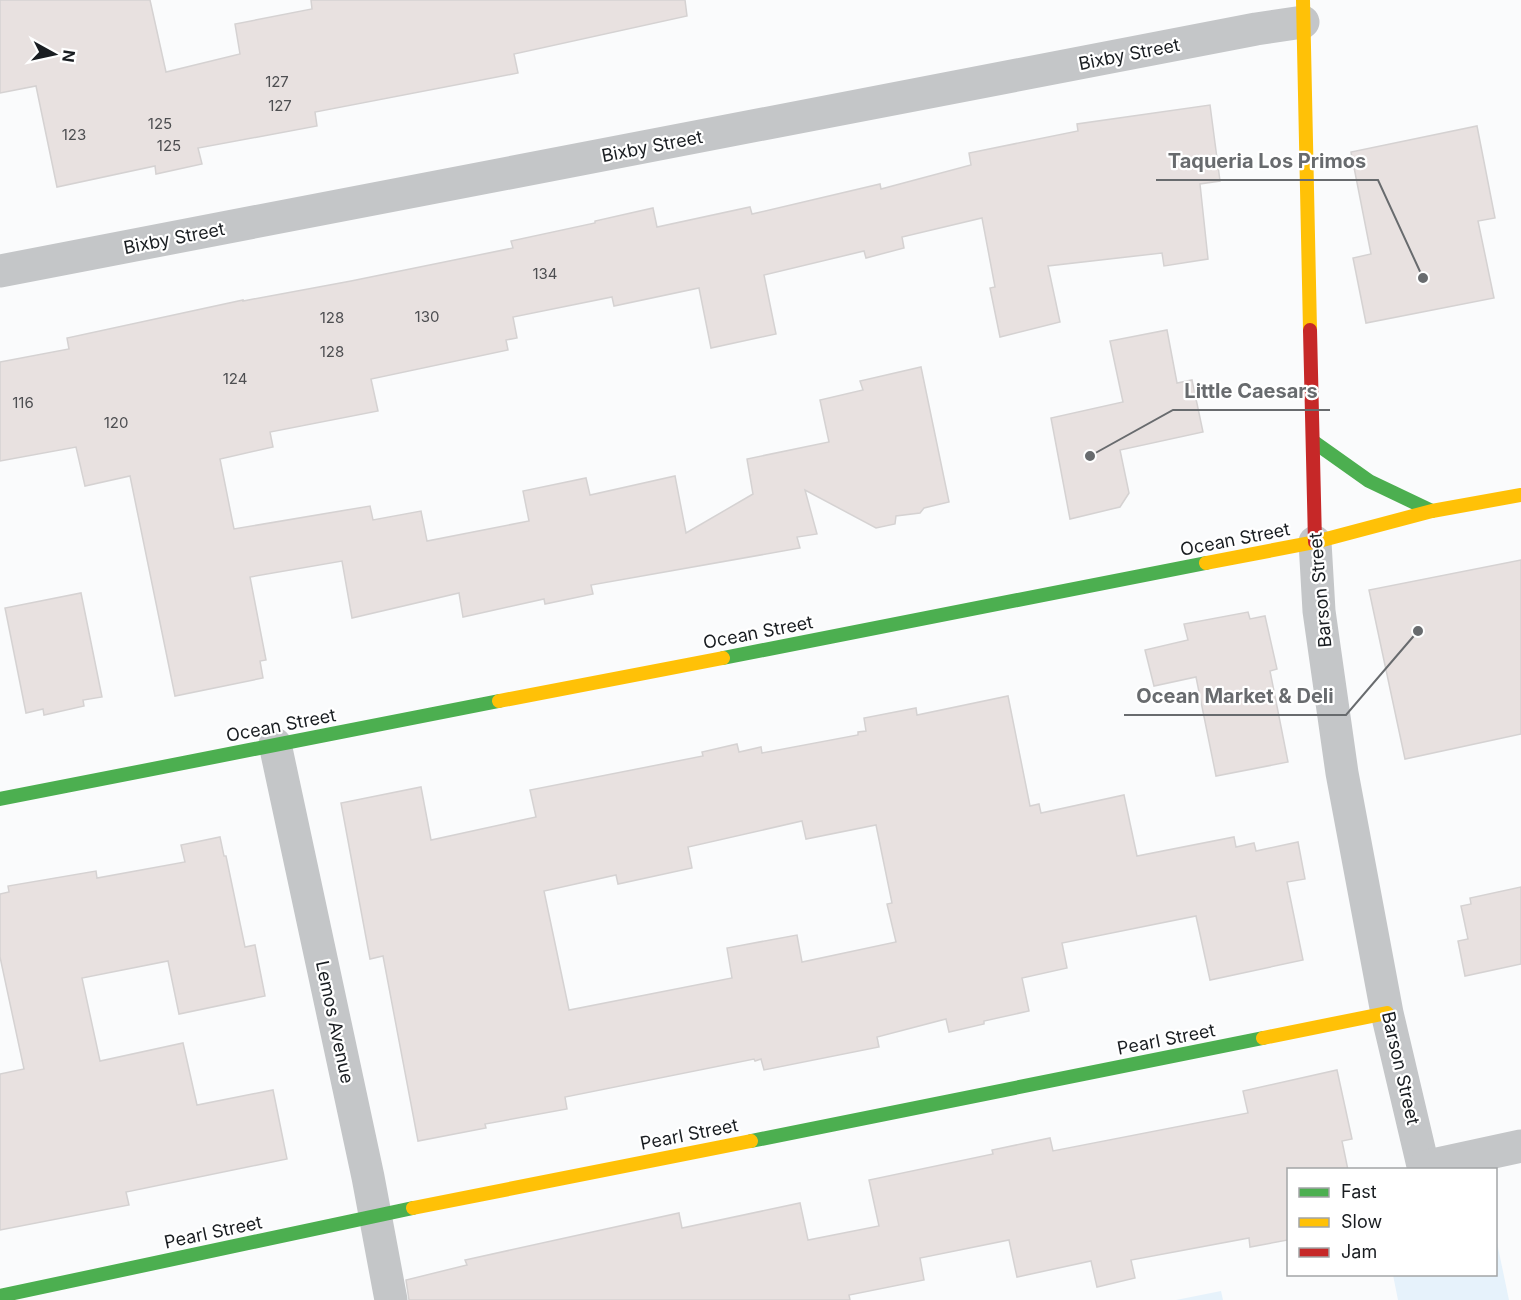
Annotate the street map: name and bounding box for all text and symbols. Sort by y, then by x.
north arrow [24,24,84,84]
street label: Bixby Street [1077,34,1181,74]
text: N [58,49,80,64]
house number: 127 [265,72,289,91]
house number: 127 [268,96,292,115]
house number: 125 [148,114,172,133]
house number: 123 [62,125,86,144]
street label: Bixby Street [600,126,704,166]
house number: 125 [157,136,181,155]
callout: Taqueria Los Primos [1156,142,1378,180]
text: Taqueria Los Primos [1168,149,1366,173]
street label: Bixby Street [122,218,226,258]
house number: 134 [532,264,558,283]
house number: 130 [415,307,439,326]
house number: 128 [320,308,344,327]
house number: 128 [320,342,344,361]
house number: 124 [223,369,247,388]
callout: Little Caesars [1173,372,1330,410]
text: Little Caesars [1184,379,1318,403]
house number: 116 [12,393,34,412]
house number: 120 [104,413,128,432]
street label: Ocean Street [1178,518,1292,560]
street label: Barson Street [1304,531,1335,648]
street label: Ocean Street [701,611,815,653]
callout: Ocean Market & Deli [1124,677,1346,715]
text: Ocean Market & Deli [1136,684,1334,708]
street label: Ocean Street [224,704,338,746]
street label: Lemos Avenue [312,959,358,1085]
street label: Barson Street [1378,1009,1424,1127]
street label: Pearl Street [1115,1019,1217,1059]
street label: Pearl Street [638,1114,740,1154]
legend [1287,1168,1497,1276]
text: Fast [1341,1181,1377,1202]
street label: Pearl Street [162,1211,264,1253]
text: Slow [1341,1211,1382,1232]
text: Jam [1341,1241,1377,1262]

